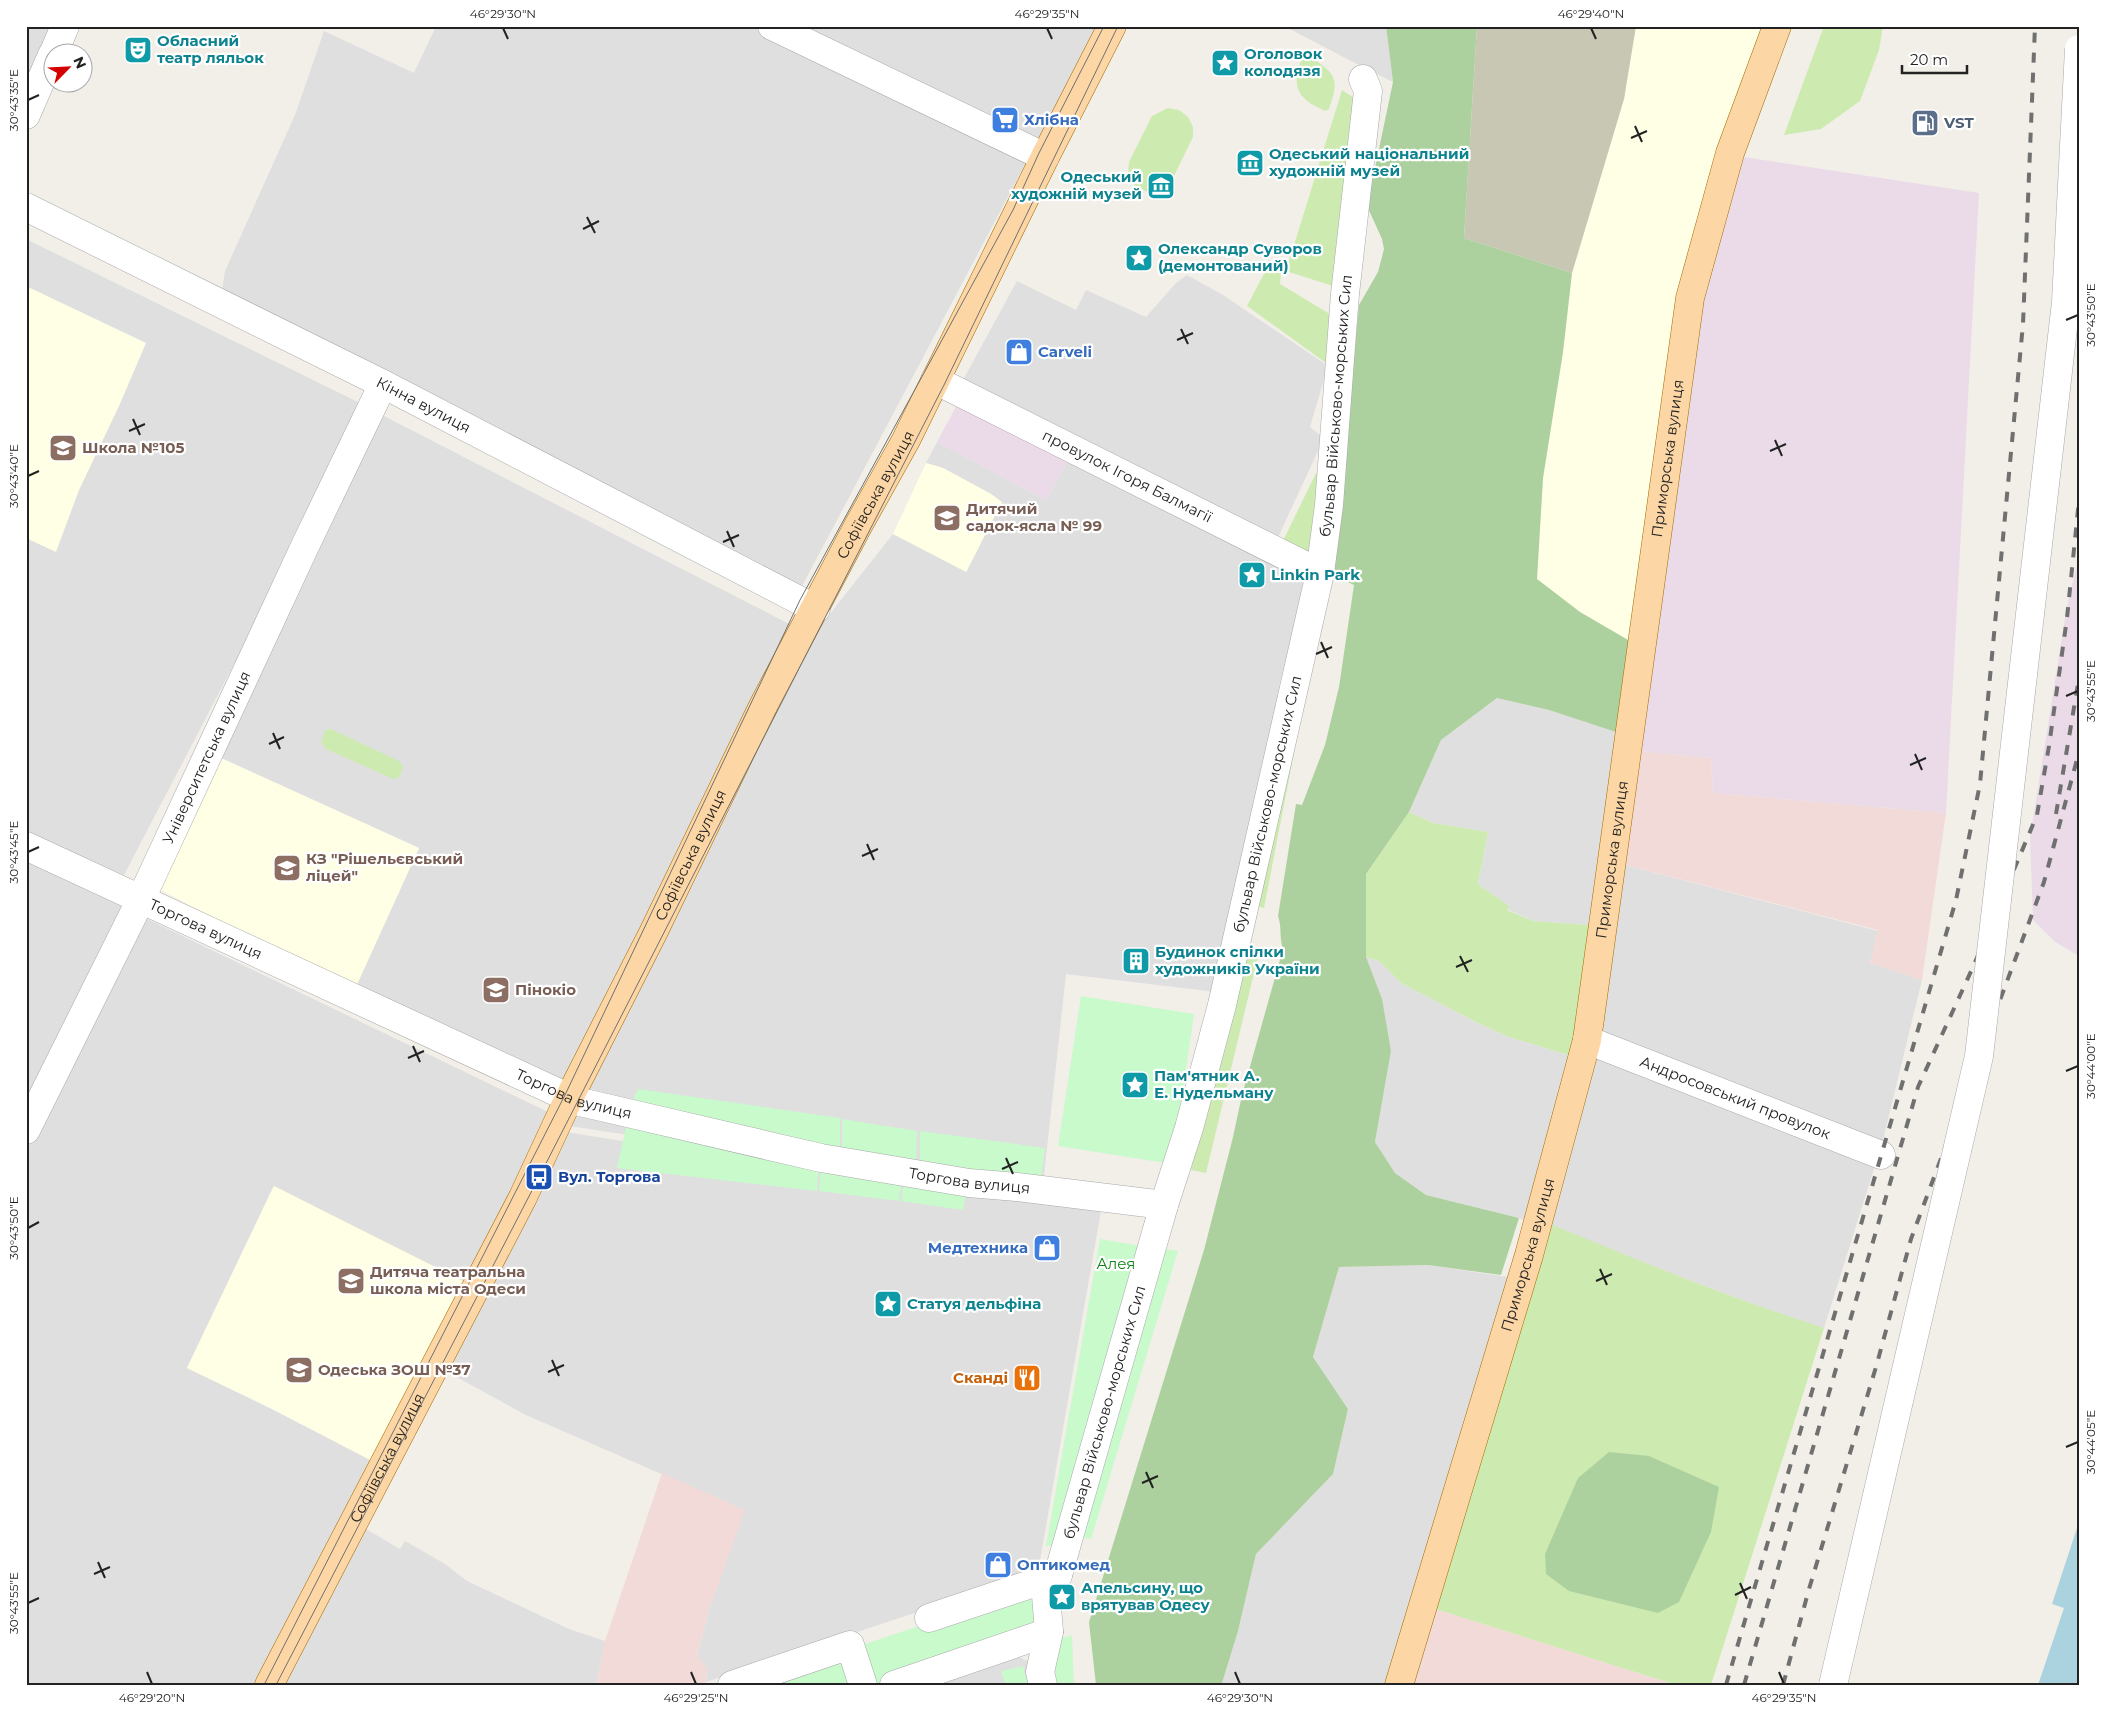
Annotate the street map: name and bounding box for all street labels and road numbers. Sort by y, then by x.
street label: бульвар Військово-морських Сил [1315,274,1356,538]
street label: Кінна вулиця [373,372,474,437]
street label: Приморська вулиця [1647,378,1688,539]
street label: провулок Ігоря Балмагії [1039,425,1216,526]
street label: Софіївська вулиця [832,427,918,562]
street label: Університетська вулиця [158,668,255,847]
street label: бульвар Військово-морських Сил [1229,674,1305,934]
street label: Приморська вулиця [1591,779,1632,940]
street label: Софіївська вулиця [650,786,730,924]
street label: Торгова вулиця [146,894,265,963]
street label: Андросовський провулок [1637,1052,1834,1143]
street label: Торгова вулиця [513,1064,634,1123]
street label: Торгова вулиця [907,1163,1031,1198]
street label: Приморська вулиця [1496,1176,1558,1334]
street label: бульвар Військово-морських Сил [1059,1283,1149,1541]
street label: Софіївська вулиця [345,1390,428,1526]

